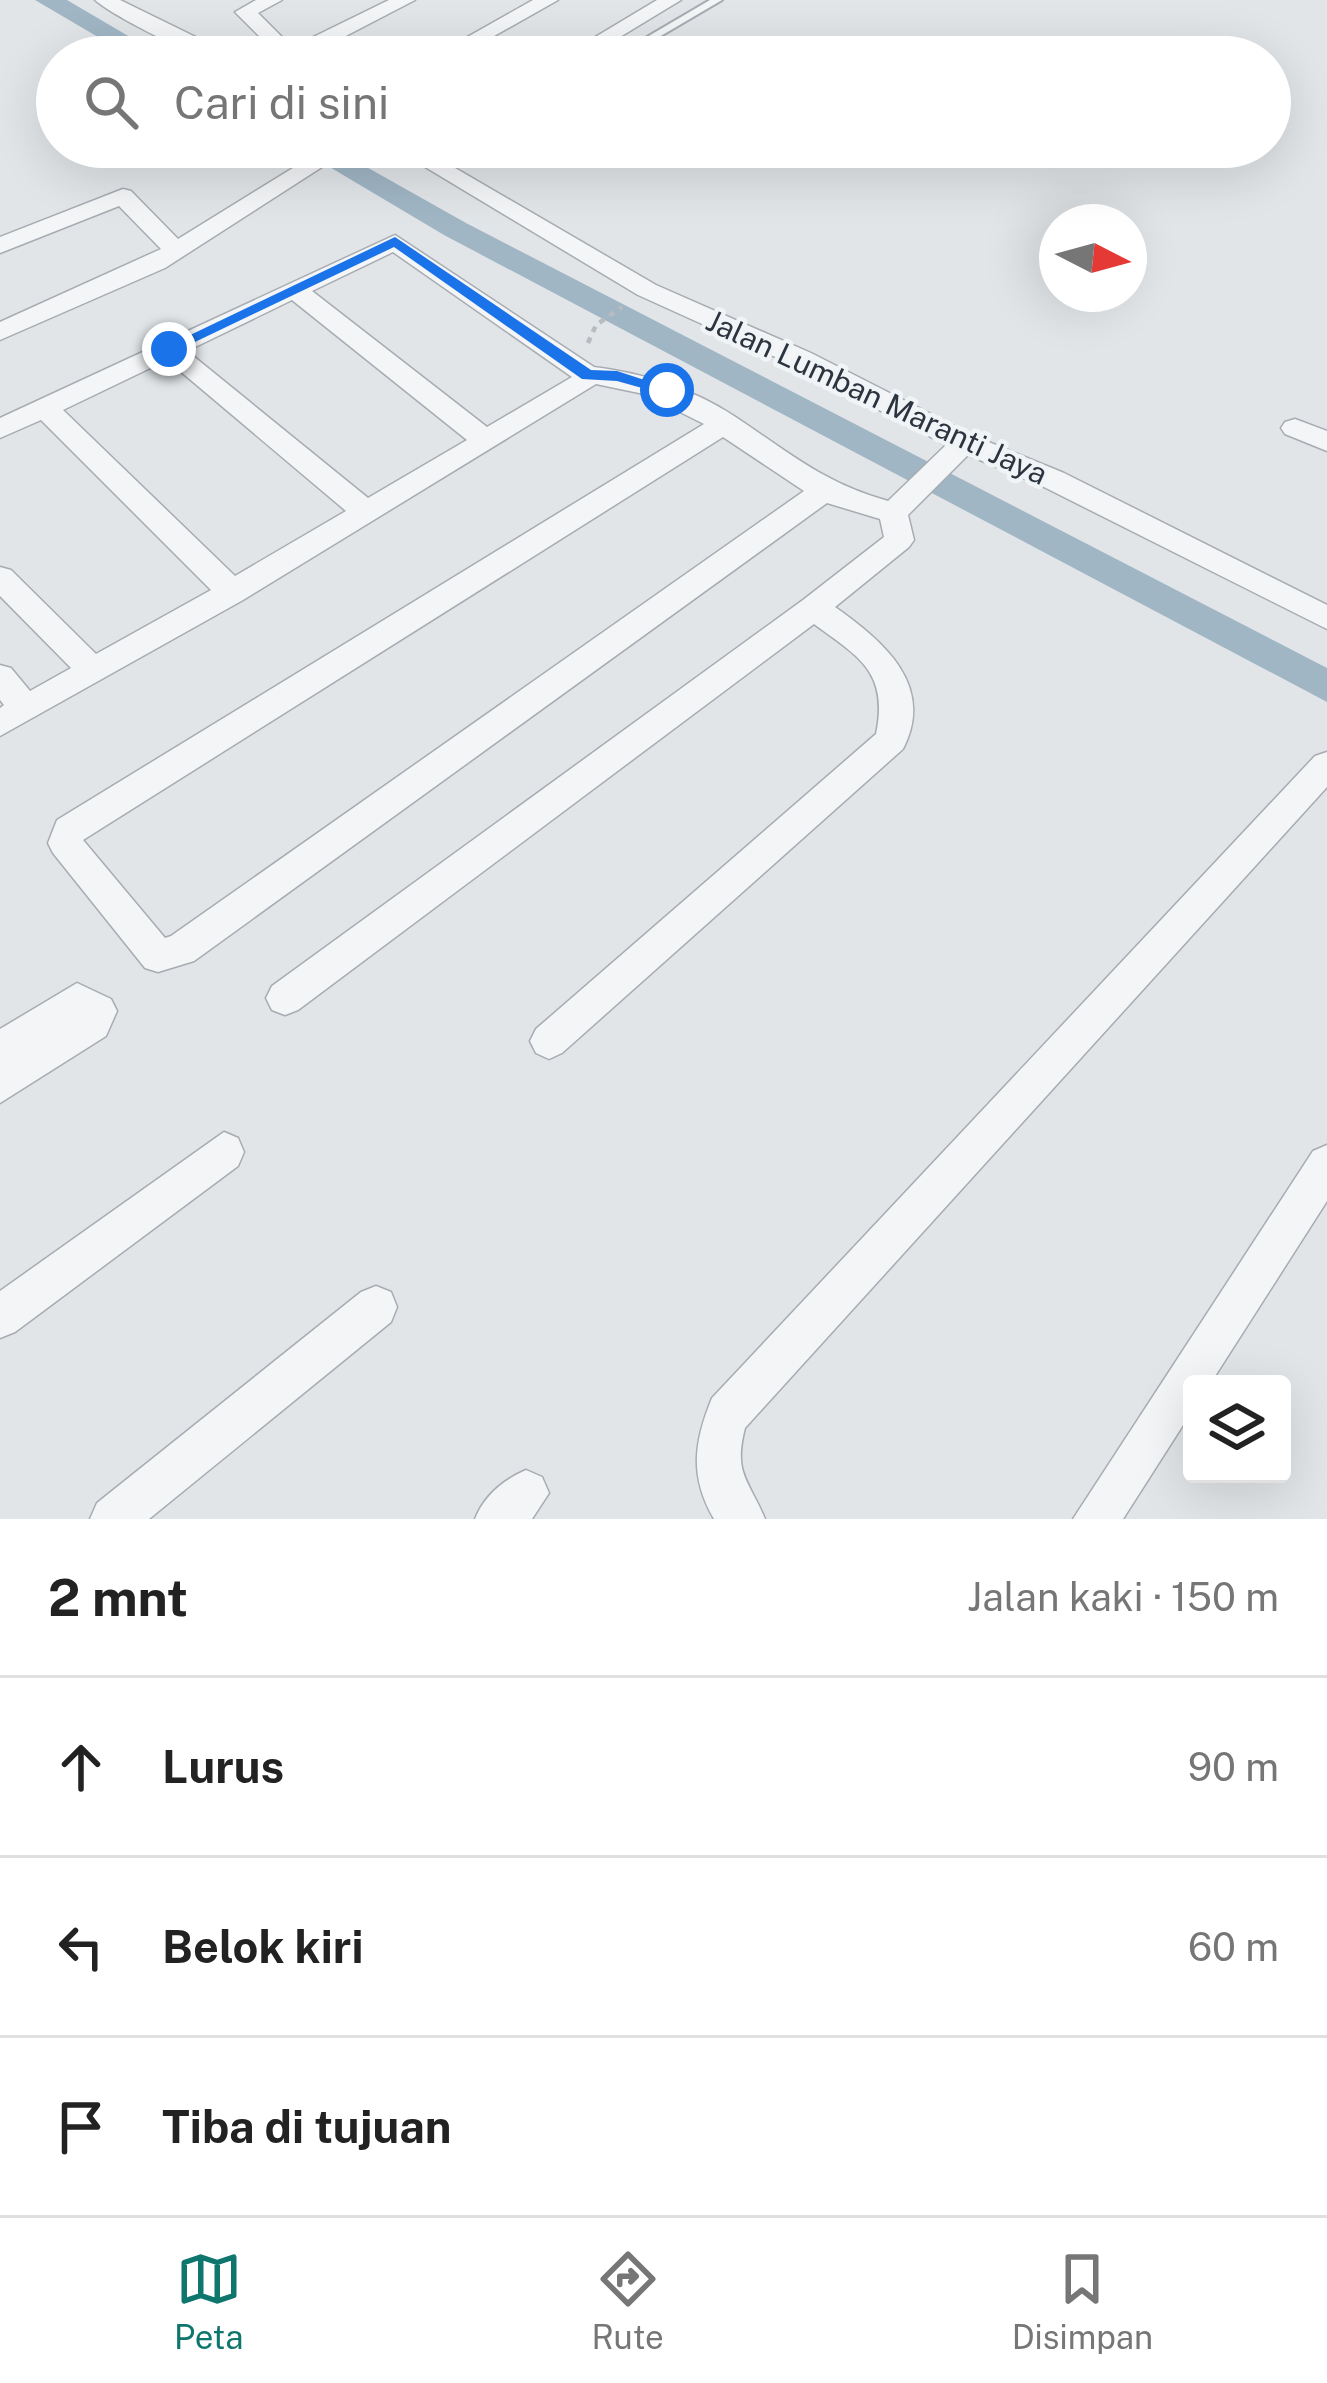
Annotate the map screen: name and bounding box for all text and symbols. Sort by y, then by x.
search box [36,36,1291,168]
icon: search [78,69,144,135]
text: Cari di sini [174,76,389,129]
north arrow [1039,204,1147,312]
street label: Jalan Lumban Maranti Jaya [701,302,1053,492]
route end [142,322,196,376]
route start [640,363,694,417]
map controls [1183,1375,1291,1483]
button: layers [1183,1375,1291,1483]
text: 2 mnt [48,1568,188,1627]
text: Jalan kaki · 150 m [967,1574,1279,1620]
icon: ahead [48,1734,114,1800]
text: Lurus [162,1740,284,1793]
text: 90 m [1188,1744,1279,1790]
icon: left [48,1914,114,1980]
text: Belok kiri [162,1920,363,1973]
text: 60 m [1188,1924,1279,1970]
icon: arrive [48,2094,114,2160]
text: Tiba di tujuan [162,2100,451,2153]
tab: Peta [174,2246,244,2356]
tab: Rute [591,2246,664,2356]
tab: Disimpan [1012,2246,1153,2356]

